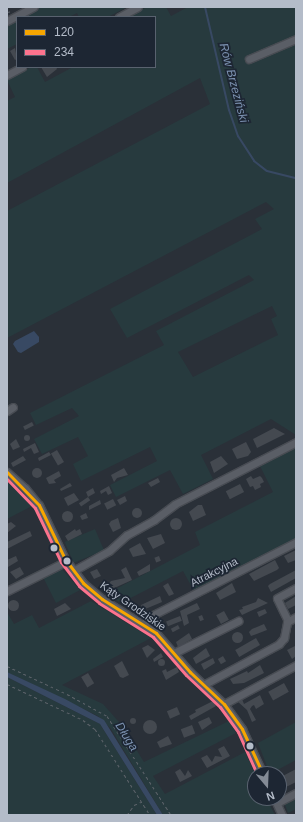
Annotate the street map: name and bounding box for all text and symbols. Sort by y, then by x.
legend [16,16,156,68]
text: 120 [54,25,74,39]
water label: Rów Brzeziński [215,42,251,124]
text: 234 [54,45,74,59]
unlabelled marker [49,543,59,553]
street label: Atrakcyjna [188,554,240,590]
unlabelled marker [62,556,72,566]
street label: Kąty Grodziskie [98,579,168,633]
water label: Długa [112,720,140,754]
unlabelled marker [245,741,255,751]
north arrow [247,766,287,806]
text: N [265,789,276,803]

